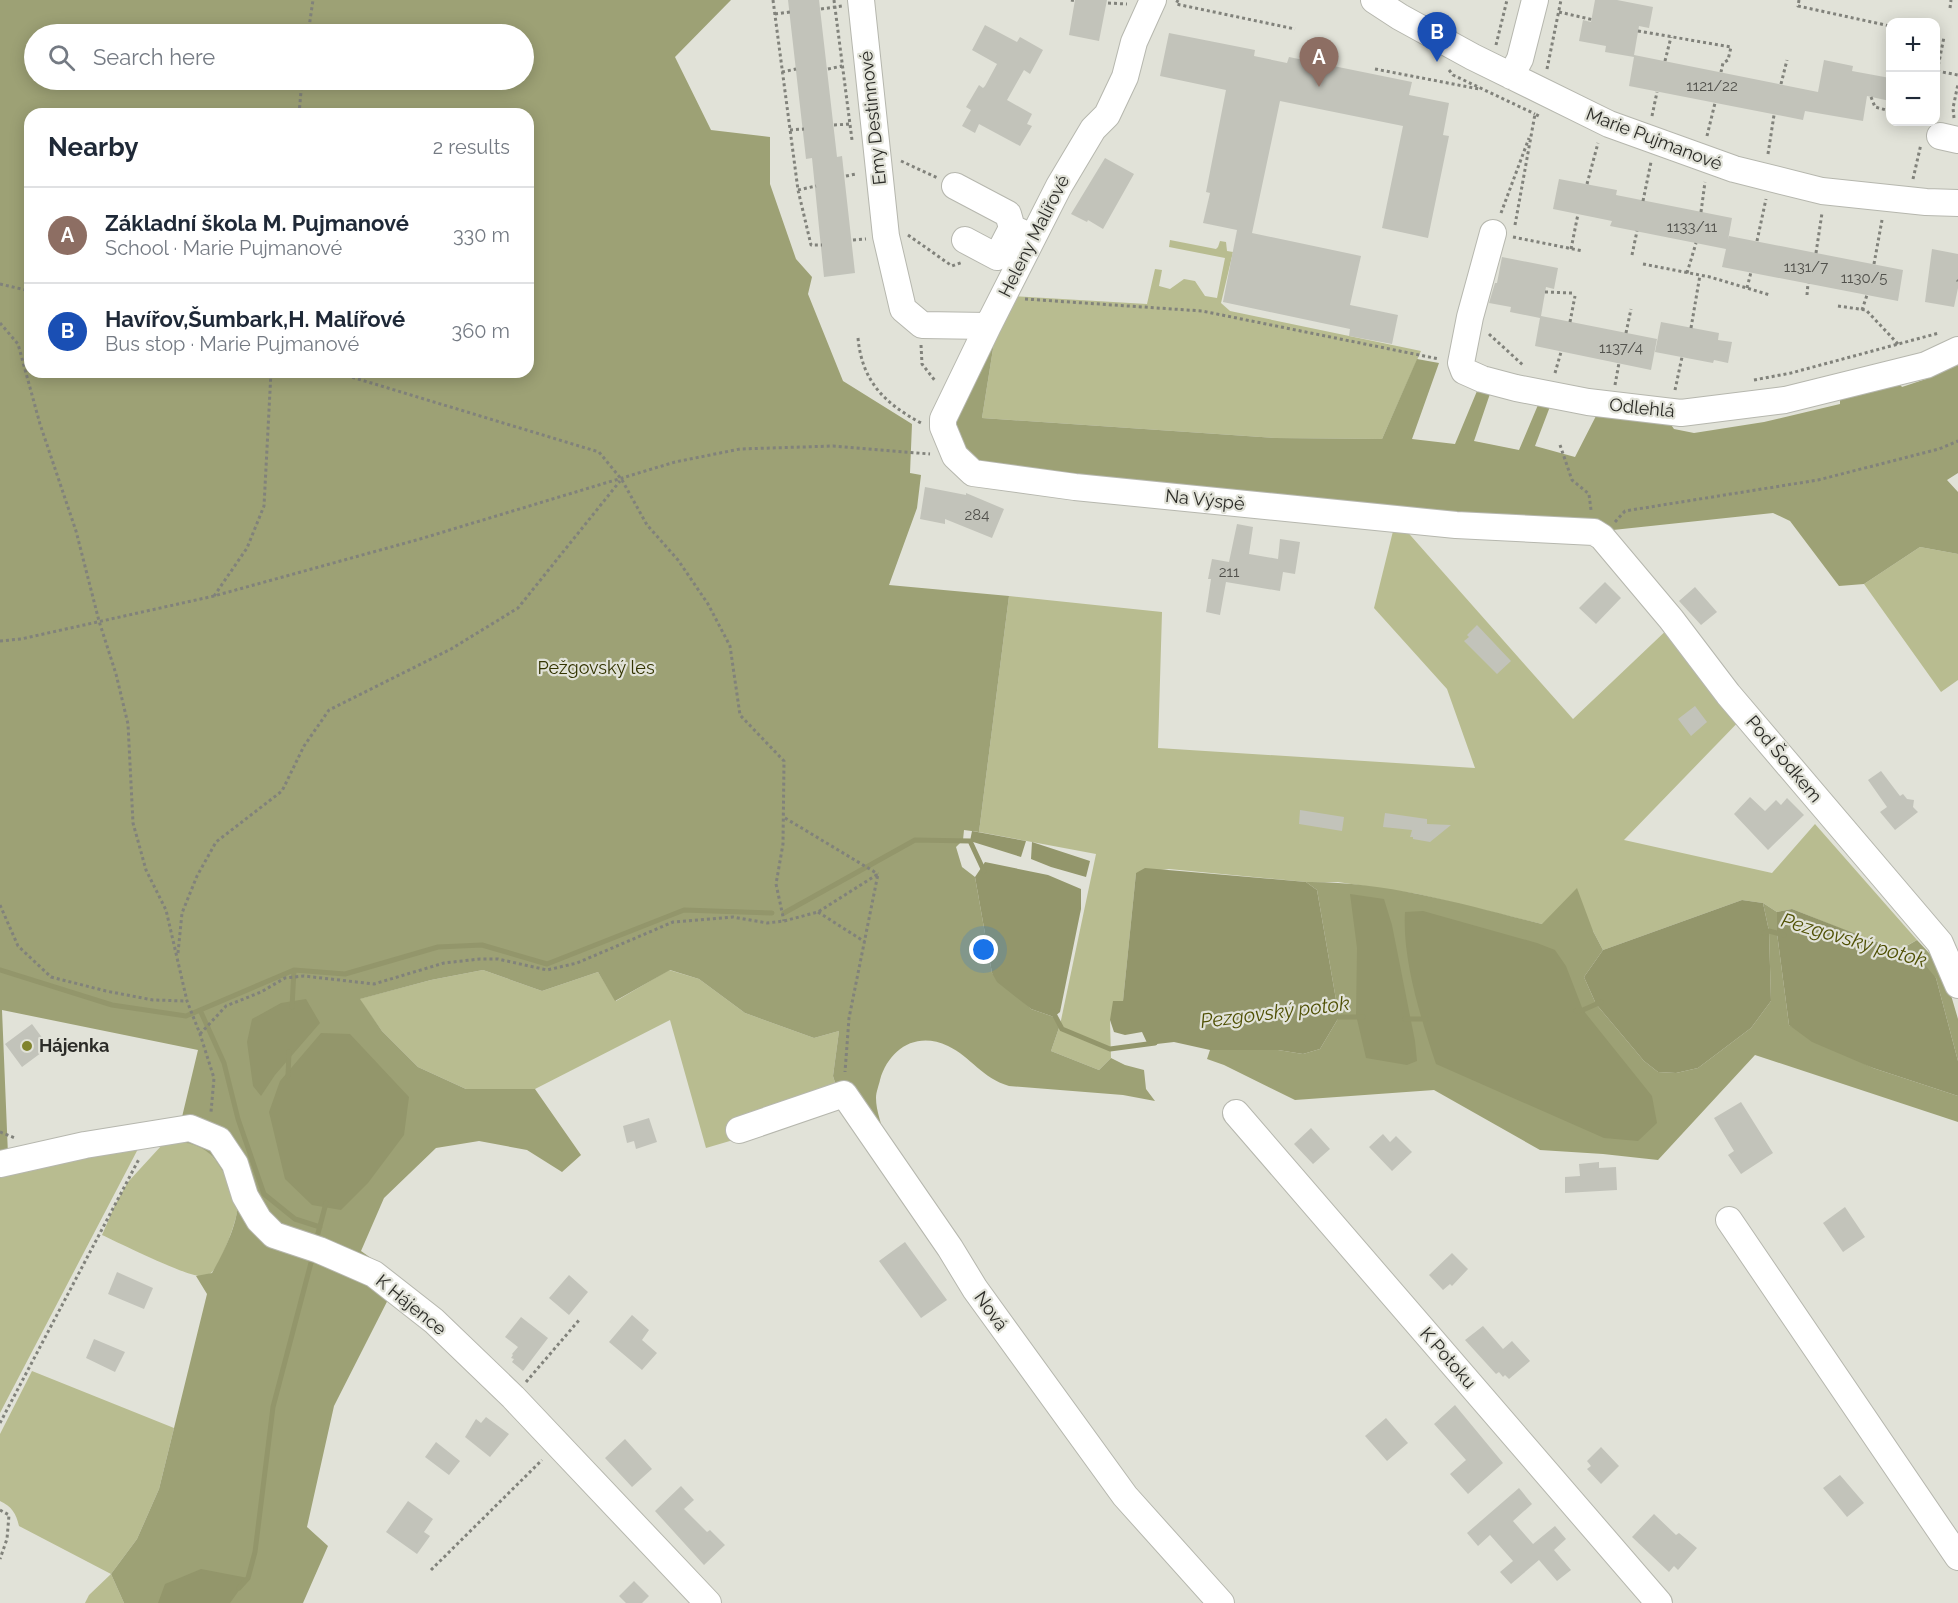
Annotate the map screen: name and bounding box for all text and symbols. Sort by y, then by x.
pin: B [1418,13,1456,62]
map controls [1886,18,1940,126]
button: + [1886,18,1940,72]
search box [24,24,534,90]
pin: A [1300,38,1338,87]
icon: search [45,41,78,74]
text: Search here [93,44,215,70]
street label: Emy Destinnové [855,50,890,186]
button: − [1886,72,1940,126]
house number: 1121/22 [1686,77,1738,95]
street label: Marie Pujmanové [1583,103,1726,174]
text: Nearby [48,132,138,162]
text: 2 results [433,135,510,159]
street label: Heleny Malířové [994,171,1073,300]
text: Základní škola M. Pujmanové [105,210,409,236]
house number: 1133/11 [1667,218,1718,236]
text: A [61,223,74,247]
text: 330 m [453,223,510,247]
text: School · Marie Pujmanové [105,236,342,260]
house number: 1131/7 [1784,258,1828,276]
house number: 1130/5 [1841,269,1887,287]
text: Havířov,Šumbark,H. Malířové [105,306,405,332]
text: B [61,319,74,343]
text: 360 m [452,319,510,343]
text: Bus stop · Marie Pujmanové [105,332,359,356]
house number: 1137/4 [1599,339,1643,357]
street label: Odlehlá [1608,394,1676,421]
street label: Na Výspě [1164,485,1246,514]
house number: 284 [965,506,989,524]
house number: 211 [1219,563,1240,581]
park label: Pežgovský les [537,657,655,678]
street label: Pod Šodkem [1742,710,1827,806]
water label: Pezgovský potok [1779,908,1930,972]
your location [969,935,998,964]
water label: Pezgovský potok [1199,991,1351,1033]
place label: Hájenka [39,1035,109,1056]
marker: Hájenka [20,1039,34,1053]
street label: K Hájence [372,1270,451,1340]
street label: Nová [970,1287,1013,1334]
street label: K Potoku [1416,1323,1481,1393]

